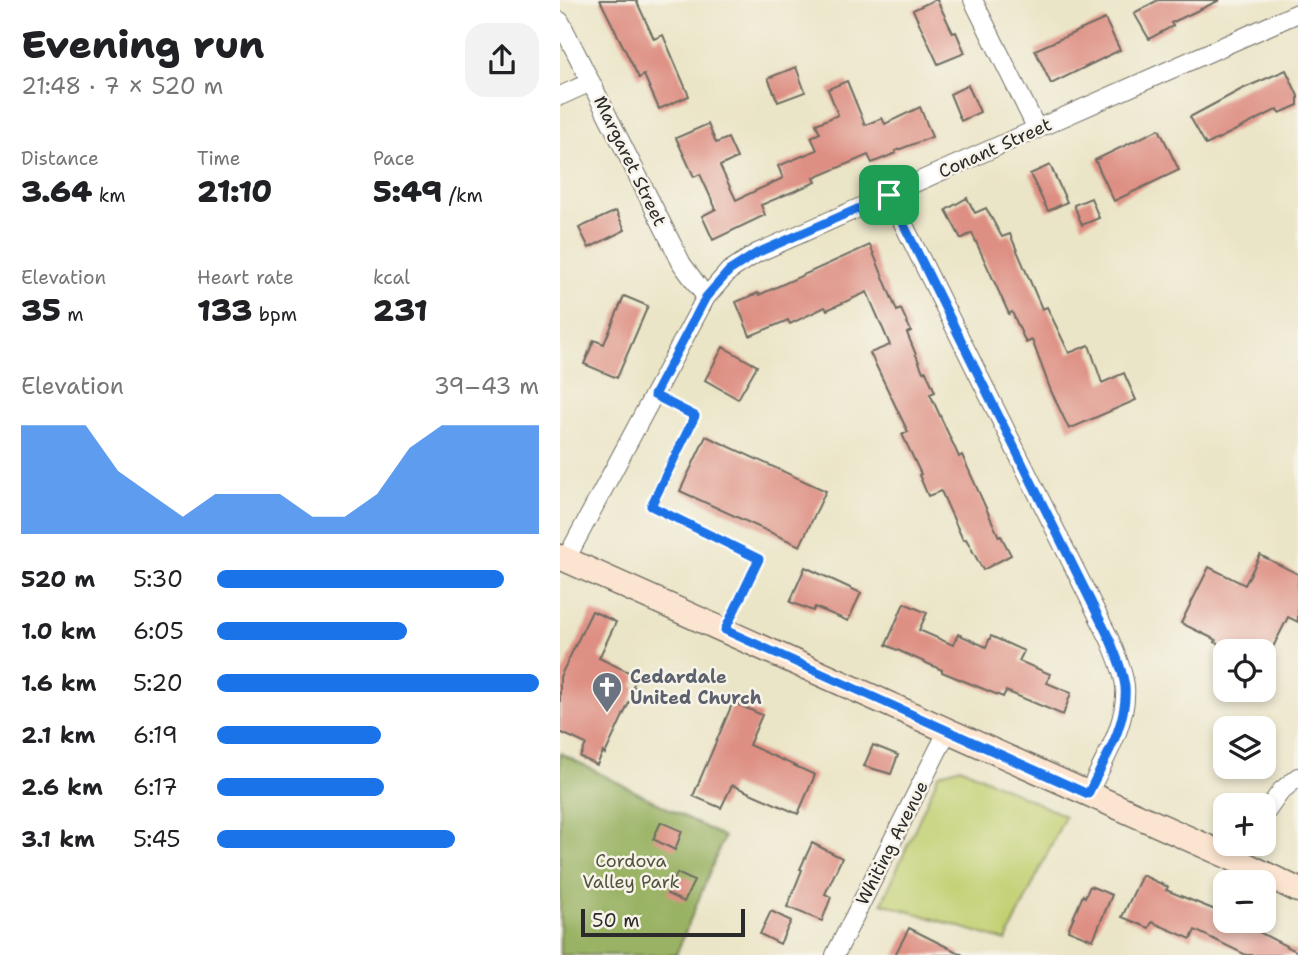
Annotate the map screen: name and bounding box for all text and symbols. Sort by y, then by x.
text: Evening run [21,19,264,70]
button: share [465,23,539,97]
text: 21:48 · 7 × 520 m [21,71,223,101]
street label: Margaret Street [588,92,672,230]
street label: Conant Street [935,112,1055,184]
text: Distance [21,146,99,171]
text: Time [197,146,241,171]
text: Pace [373,146,415,171]
pin [859,165,919,225]
text: 3.64 [21,171,92,212]
text: 21:10 [197,171,272,212]
text: 5:49 [373,171,442,212]
icon: arrive [870,176,908,214]
text: km [92,183,126,208]
text: /km [442,183,483,208]
text: Elevation [21,265,106,290]
text: Heart rate [197,265,294,290]
text: kcal [373,265,410,290]
text: 35 [21,290,61,331]
text: 133 [197,290,252,331]
text: 231 [373,290,428,331]
text: m [61,302,84,327]
text: bpm [252,302,297,327]
text: Elevation [21,371,124,401]
text: 39–43 m [434,371,539,401]
text: 520 m [21,564,95,594]
text: 5:30 [133,564,183,594]
text: 1.0 km [21,616,96,646]
text: 6:05 [133,616,184,646]
map controls [1213,639,1276,933]
button: locate [1213,639,1276,702]
place label: Cedardale United Church [630,665,762,710]
text: 1.6 km [21,668,96,698]
text: 5:20 [133,668,183,698]
church icon: Cedardale United Church [590,670,624,714]
button: layers [1213,716,1276,779]
text: 2.1 km [21,720,95,750]
text: 6:19 [133,720,178,750]
text: 2.6 km [21,772,103,802]
text: 6:17 [133,772,178,802]
street label: Whiting Avenue [850,777,934,909]
button: + [1213,793,1276,856]
text: 3.1 km [21,824,95,854]
text: 5:45 [133,824,181,854]
park label: Cordova Valley Park [582,849,680,894]
button: − [1213,870,1276,933]
scale bar [581,906,746,938]
text: 50 m [592,908,640,933]

